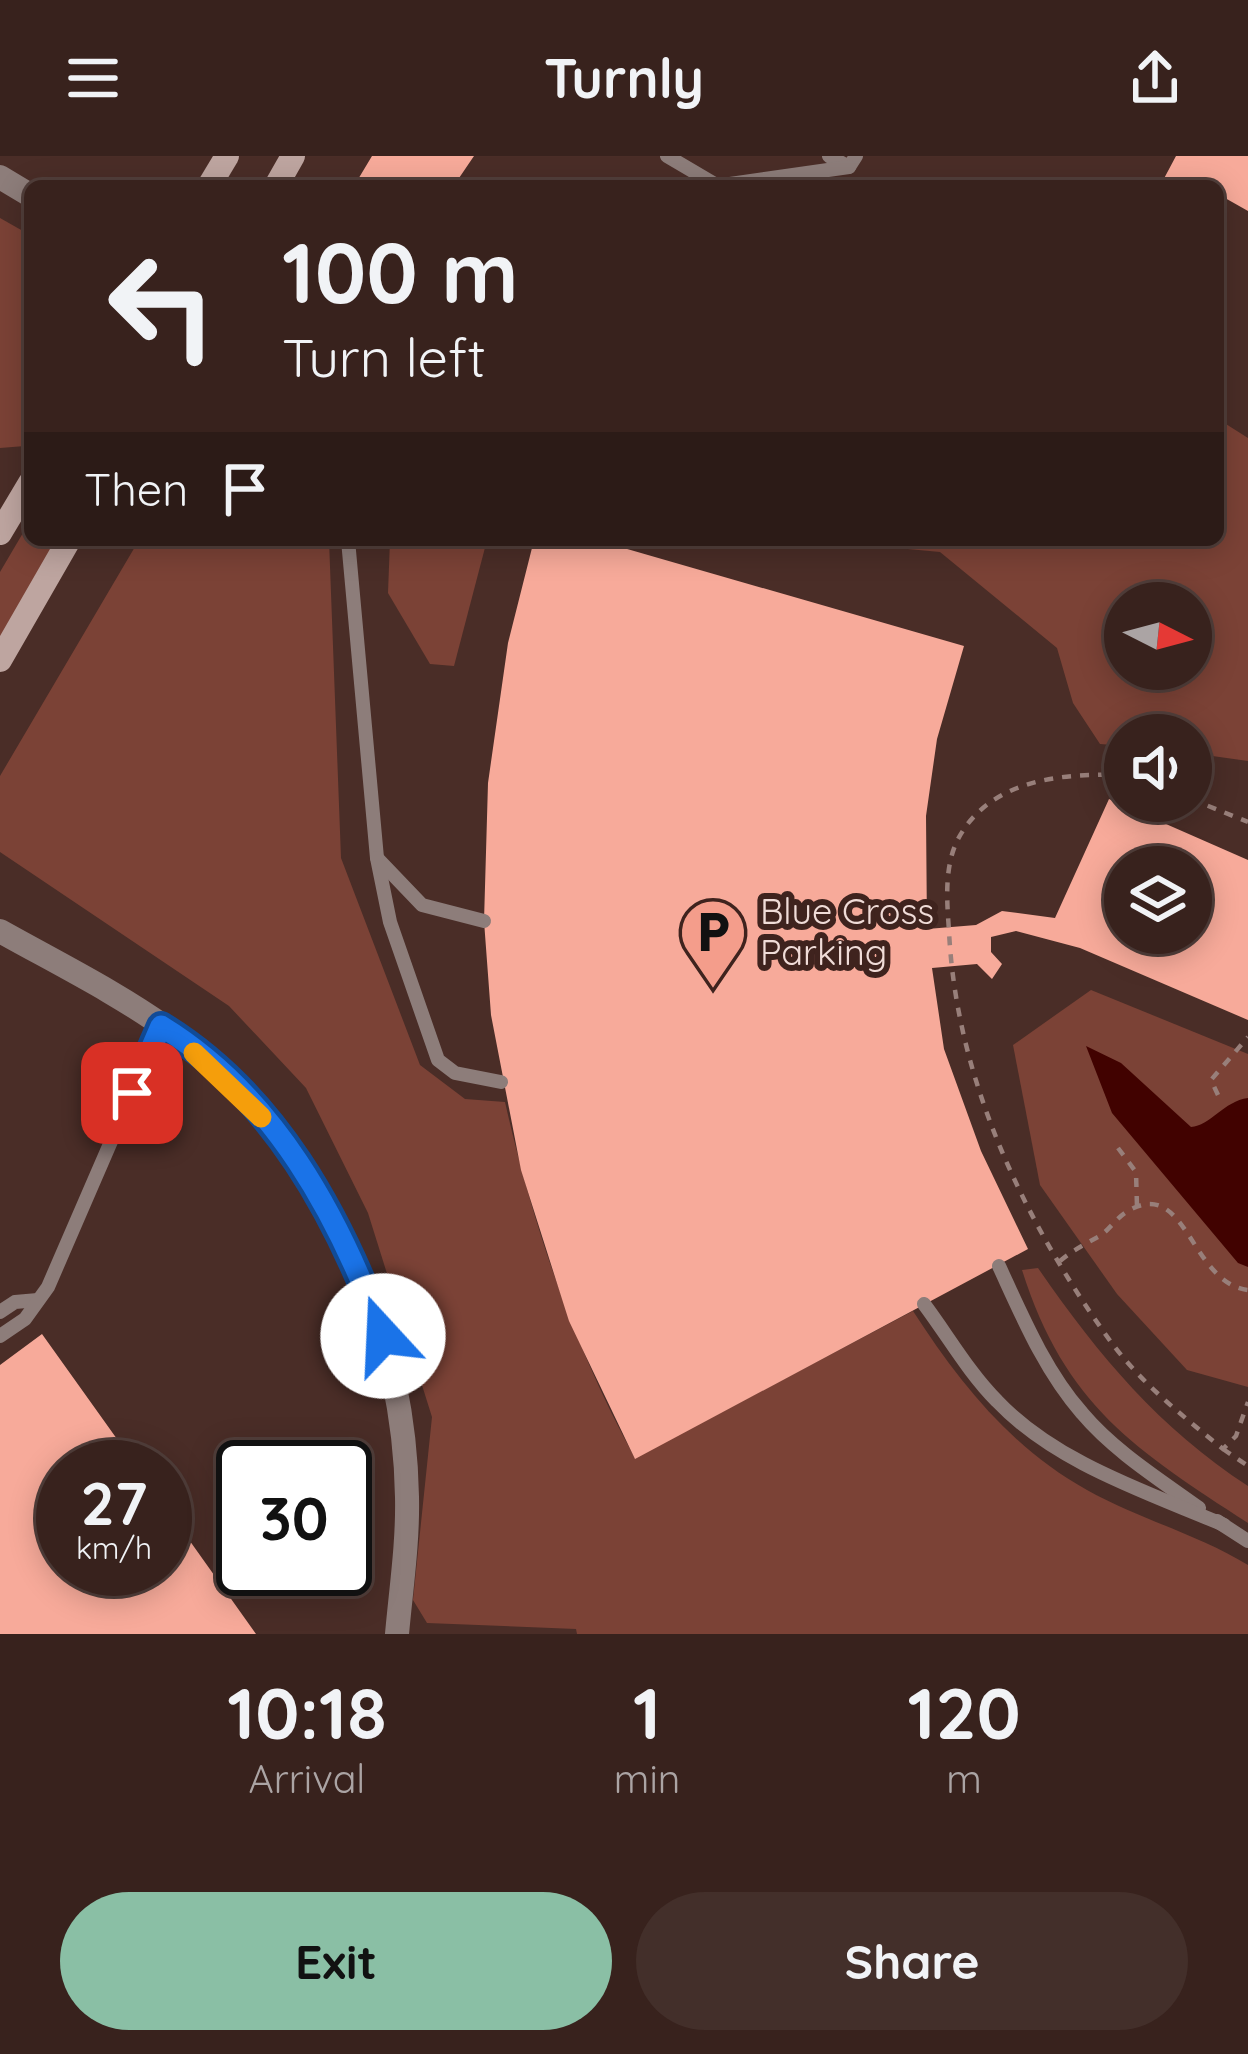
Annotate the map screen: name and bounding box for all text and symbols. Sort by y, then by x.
text: Turnly [544,44,704,112]
icon: menu [60,45,126,111]
icon: share [1122,45,1188,111]
text: 100 m [282,219,519,324]
icon: left [84,228,240,384]
text: Turn left [282,323,486,391]
icon: arrive [212,456,278,522]
text: Then [84,461,188,517]
north arrow [1104,582,1212,690]
map controls [1104,582,1212,954]
button: sound [1104,714,1212,822]
button: layers [1104,846,1212,954]
place label: Blue Cross Parking [760,888,934,974]
parking icon: Blue Cross Parking [678,897,748,991]
pin [81,1042,183,1144]
icon: arrive [99,1060,165,1126]
position arrow [320,1273,446,1399]
speed limit sign: 30 [216,1440,372,1596]
text: 27 [80,1465,148,1540]
text: km/h [76,1529,152,1567]
text: 10:18 [227,1667,387,1757]
text: 1 [633,1667,661,1757]
text: 120 [908,1667,1021,1757]
text: Arrival [249,1754,365,1803]
text: min [614,1754,680,1803]
text: m [946,1754,982,1803]
button: Exit [60,1892,612,2030]
button: Share [636,1892,1188,2030]

